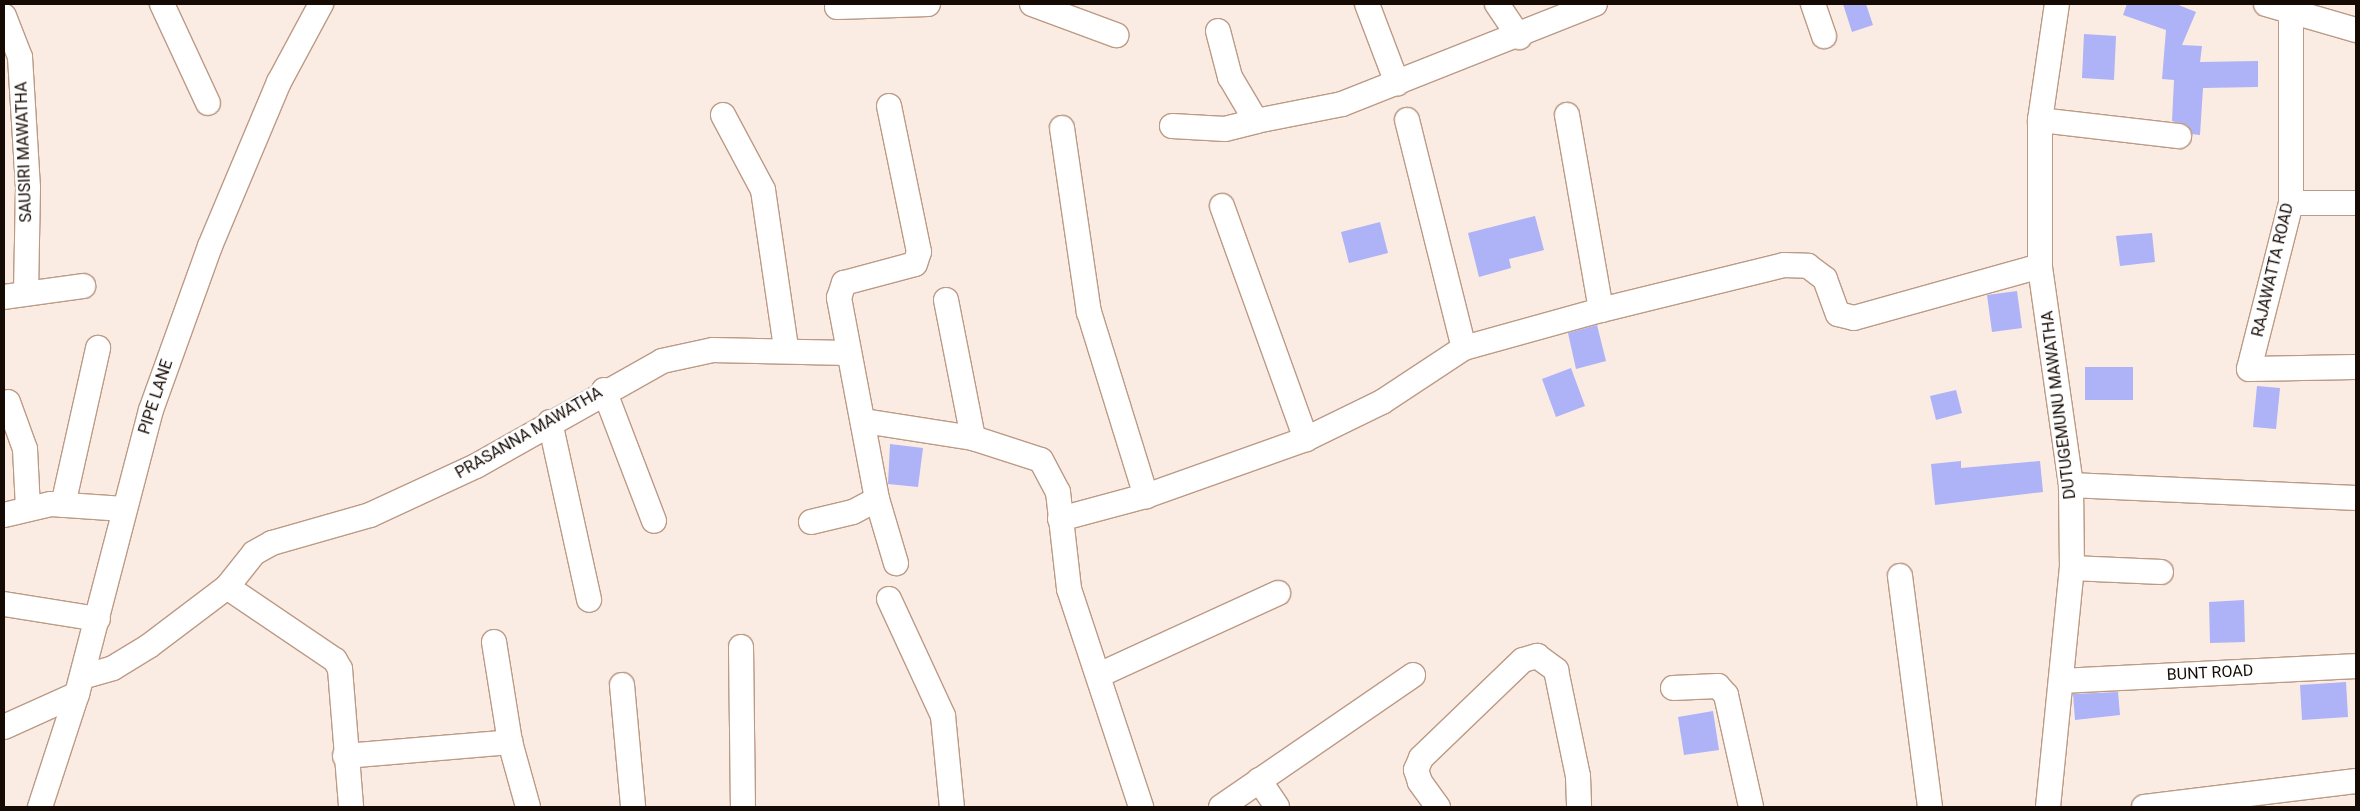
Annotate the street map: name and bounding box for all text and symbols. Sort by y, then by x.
street label: SAUSIRI MAWATHA [12,81,36,223]
street label: RAJAWATTA ROAD [2248,201,2298,339]
street label: DUTUGEMUNU MAWATHA [2038,310,2080,500]
street label: PIPE LANE [135,357,177,437]
street label: PRASANNA MAWATHA [452,383,606,483]
street label: BUNT ROAD [2166,661,2254,685]

